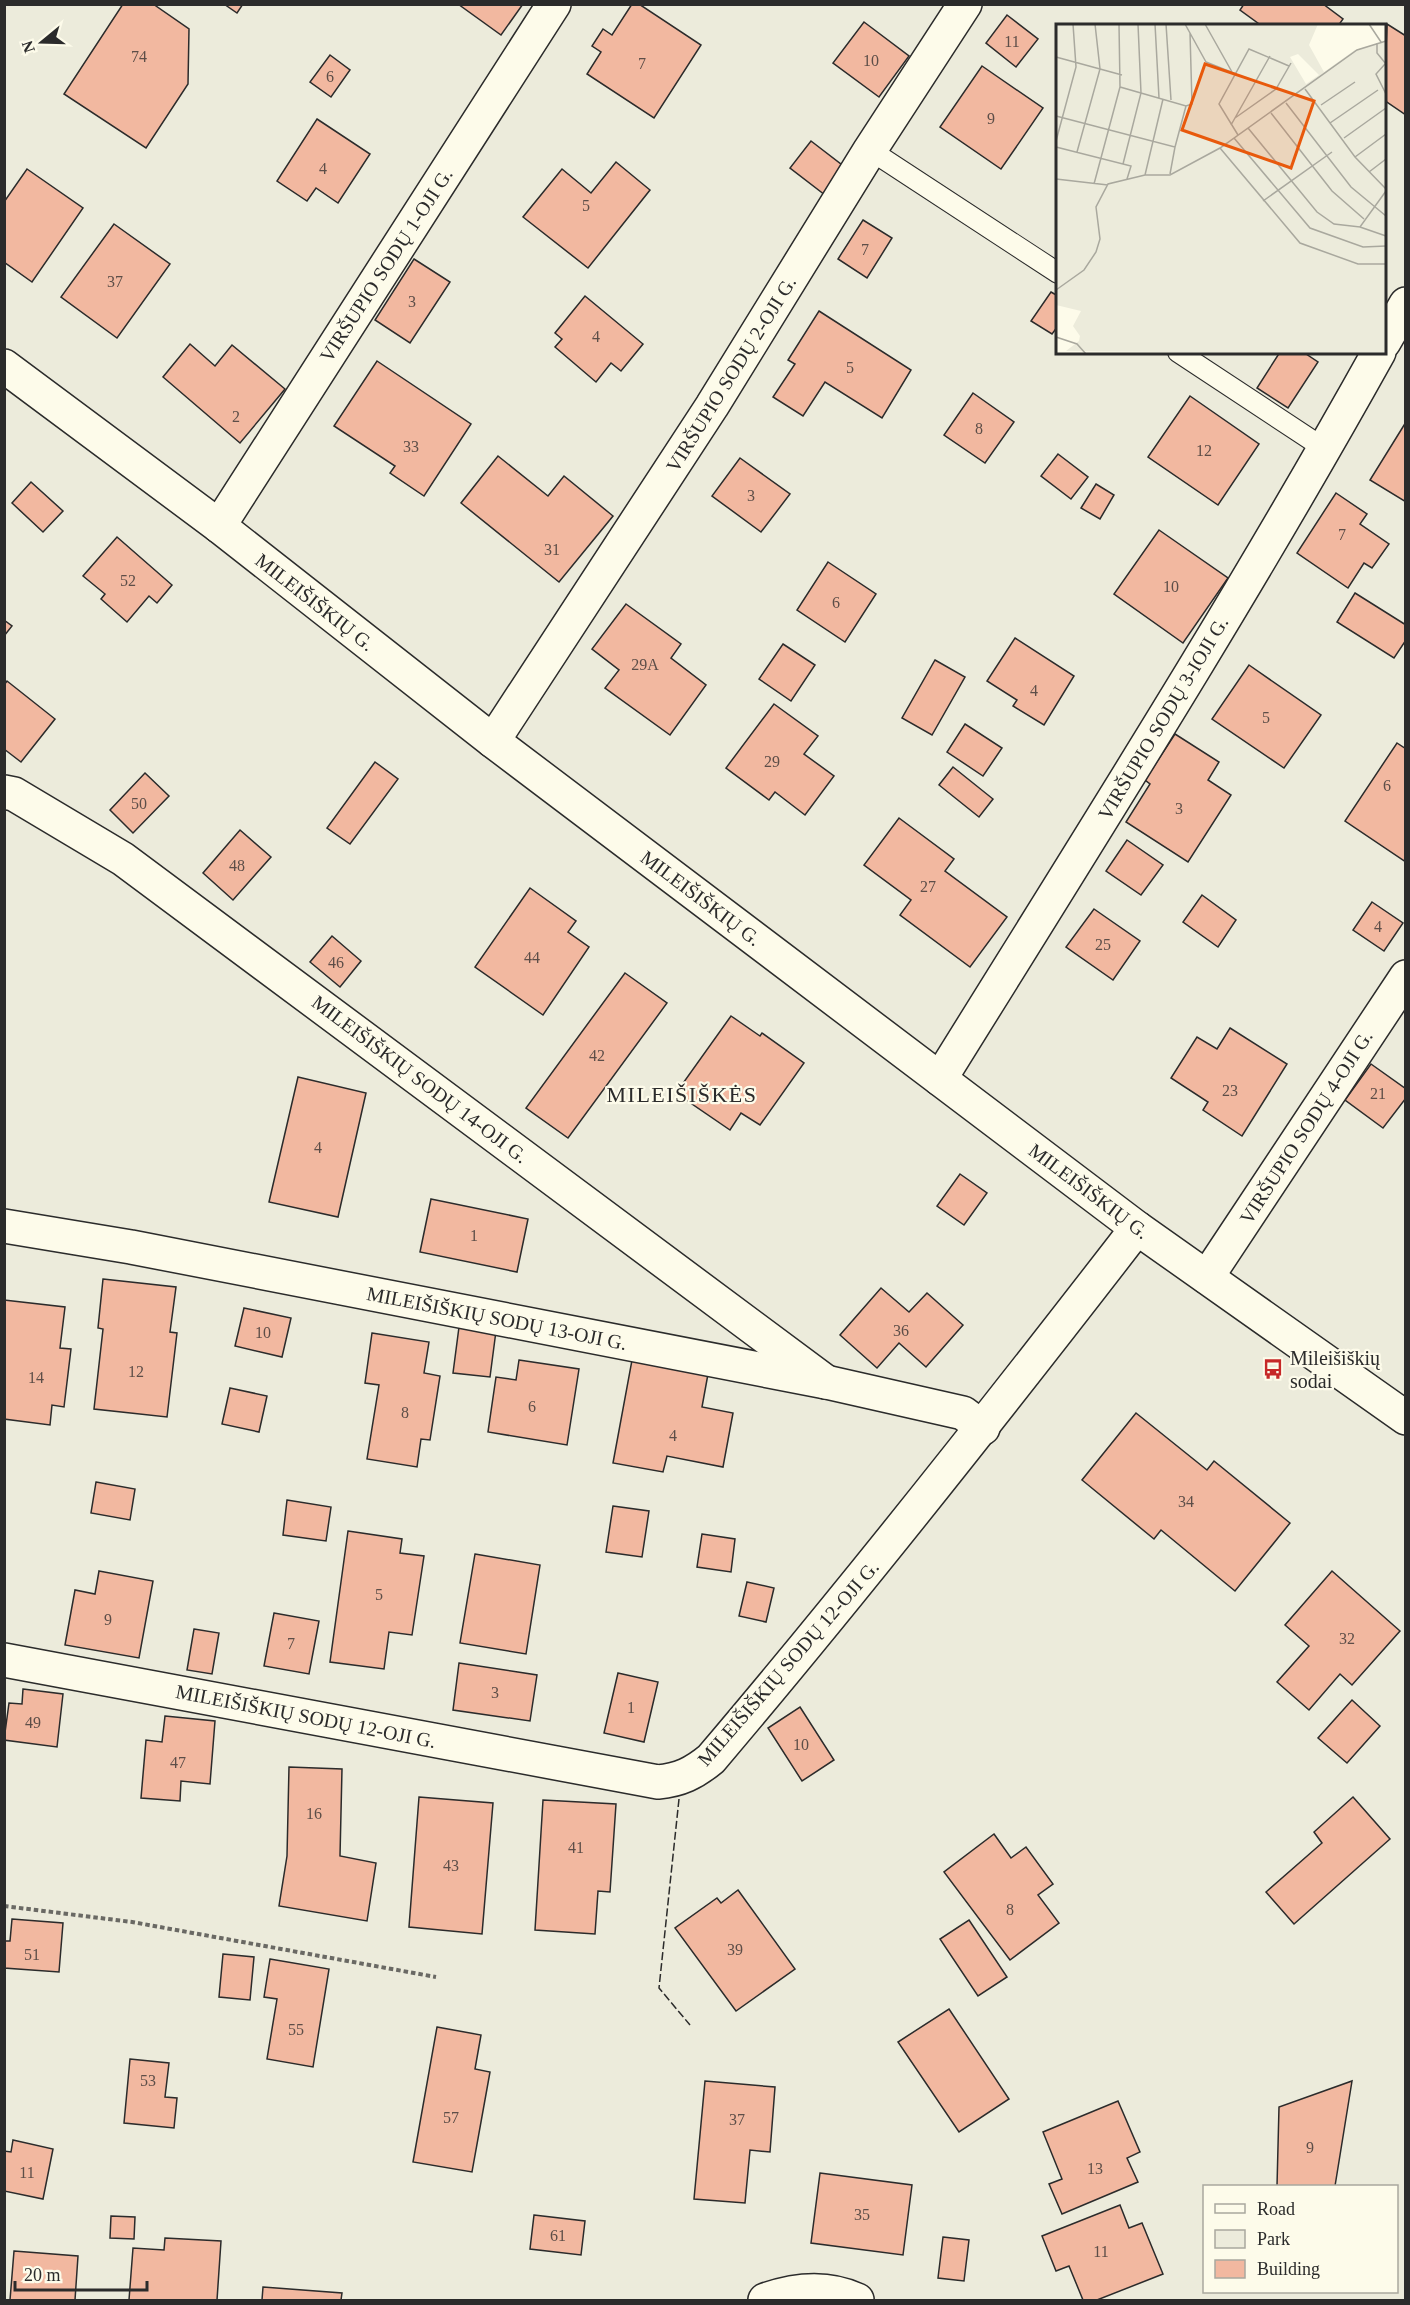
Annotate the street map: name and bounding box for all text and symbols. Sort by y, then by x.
north arrow [12,12,72,72]
inset map [1056,24,1386,354]
house number: 11 [1004,33,1020,50]
text: N [18,38,38,55]
house number: 74 [131,48,147,65]
house number: 10 [863,52,879,69]
house number: 7 [638,55,646,72]
house number: 6 [326,68,334,85]
house number: 9 [987,110,995,127]
house number: 4 [319,160,327,177]
street label: VIRŠUPIO SODŲ 1-OJI G. [314,163,458,367]
house number: 5 [582,197,590,214]
house number: 7 [861,241,869,258]
street label: VIRŠUPIO SODŲ 2-OJI G. [661,272,801,476]
house number: 37 [107,273,123,290]
house number: 3 [408,293,416,310]
house number: 4 [592,328,600,345]
house number: 5 [846,359,854,376]
house number: 2 [232,408,240,425]
house number: 8 [975,420,983,437]
house number: 33 [403,438,419,455]
house number: 12 [1196,442,1212,459]
house number: 3 [747,487,755,504]
house number: 7 [1338,526,1346,543]
house number: 31 [544,541,560,558]
street label: MILEIŠIŠKIŲ G. [251,548,379,656]
house number: 52 [120,572,136,589]
house number: 10 [1163,578,1179,595]
house number: 6 [832,594,840,611]
street label: VIRŠUPIO SODŲ 3-IOJI G. [1093,612,1233,824]
house number: 29A [631,656,659,673]
house number: 4 [1030,682,1038,699]
house number: 5 [1262,709,1270,726]
house number: 29 [764,753,780,770]
house number: 6 [1383,777,1391,794]
house number: 50 [131,795,147,812]
house number: 3 [1175,798,1183,818]
street label: MILEIŠIŠKIŲ G. [636,845,766,951]
house number: 48 [229,857,245,874]
house number: 27 [920,878,936,895]
house number: 4 [1374,918,1382,935]
house number: 25 [1095,936,1111,953]
house number: 44 [524,949,540,966]
house number: 46 [328,954,344,971]
street label: MILEIŠIŠKIŲ SODŲ 14-OJI G. [307,990,533,1168]
street label: VIRŠUPIO SODŲ 4-OJI G. [1234,1025,1378,1229]
house number: 42 [589,1047,605,1064]
district label: MILEIŠIŠKĖS [607,1082,757,1107]
house number: 23 [1222,1082,1238,1099]
house number: 21 [1370,1085,1386,1102]
house number: 4 [314,1137,322,1157]
street label: MILEIŠIŠKIŲ G. [1024,1138,1154,1244]
house number: 1 [470,1227,478,1244]
street label: MILEIŠIŠKIŲ SODŲ 13-OJI G. [365,1281,629,1355]
house number: 36 [893,1322,909,1339]
house number: 10 [255,1324,271,1341]
place label: Mileišiškių sodai [1290,1347,1381,1392]
bus stop icon: Mileišiškių sodai [1261,1357,1285,1381]
house number: 12 [128,1363,144,1380]
house number: 14 [28,1369,44,1386]
house number: 6 [528,1398,536,1415]
house number: 8 [401,1404,409,1421]
house number: 4 [669,1427,677,1444]
house number: 34 [1178,1493,1194,1510]
street label: MILEIŠIŠKIŲ SODŲ 12-OJI G. [692,1555,884,1771]
house number: 5 [375,1586,383,1603]
house number: 9 [104,1611,112,1628]
house number: 32 [1339,1630,1355,1647]
house number: 7 [287,1635,295,1652]
street label: MILEIŠIŠKIŲ SODŲ 12-OJI G. [174,1679,438,1753]
house number: 3 [491,1684,499,1701]
house number: 1 [627,1699,635,1716]
house number: 49 [25,1714,41,1731]
house number: 10 [793,1736,809,1753]
house number: 47 [170,1754,186,1771]
house number: 16 [306,1805,322,1822]
house number: 41 [568,1839,584,1856]
house number: 43 [443,1857,459,1874]
house number: 8 [1006,1901,1014,1918]
house number: 39 [727,1941,743,1958]
house number: 51 [24,1946,40,1963]
house number: 55 [288,2021,304,2038]
house number: 53 [140,2072,156,2089]
house number: 57 [443,2109,459,2126]
house number: 37 [729,2111,745,2128]
house number: 9 [1306,2139,1314,2156]
house number: 13 [1087,2160,1103,2177]
house number: 11 [19,2164,35,2181]
legend [1203,2185,1398,2293]
text: Road [1257,2199,1295,2219]
house number: 35 [854,2206,870,2223]
house number: 61 [550,2227,566,2244]
text: Park [1257,2229,1290,2249]
house number: 11 [1093,2243,1109,2260]
scale bar [15,2254,147,2292]
text: Building [1257,2259,1320,2279]
text: 20 m [24,2265,61,2285]

